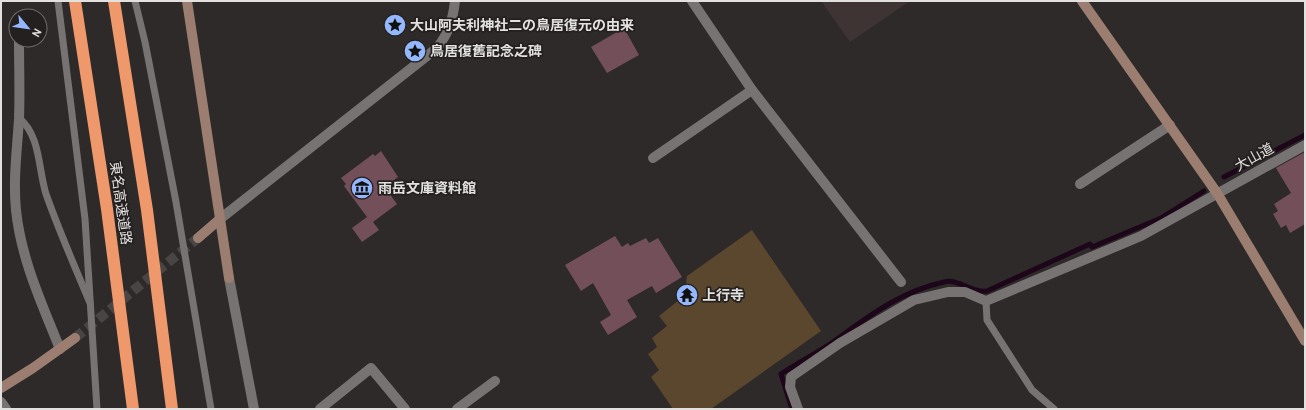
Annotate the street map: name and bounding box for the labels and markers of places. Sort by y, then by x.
place icon: 大山阿夫利神社二の鳥居復元の由来 [382,12,408,38]
place label: 大山阿夫利神社二の鳥居復元の由来 [410,16,634,34]
place icon: 鳥居復舊記念之碑 [402,38,428,64]
place label: 鳥居復舊記念之碑 [430,42,542,60]
museum icon: 雨岳文庫資料館 [349,175,375,201]
place label: 雨岳文庫資料館 [378,179,476,197]
temple icon: 上行寺 [674,282,700,308]
place label: 上行寺 [702,286,744,304]

